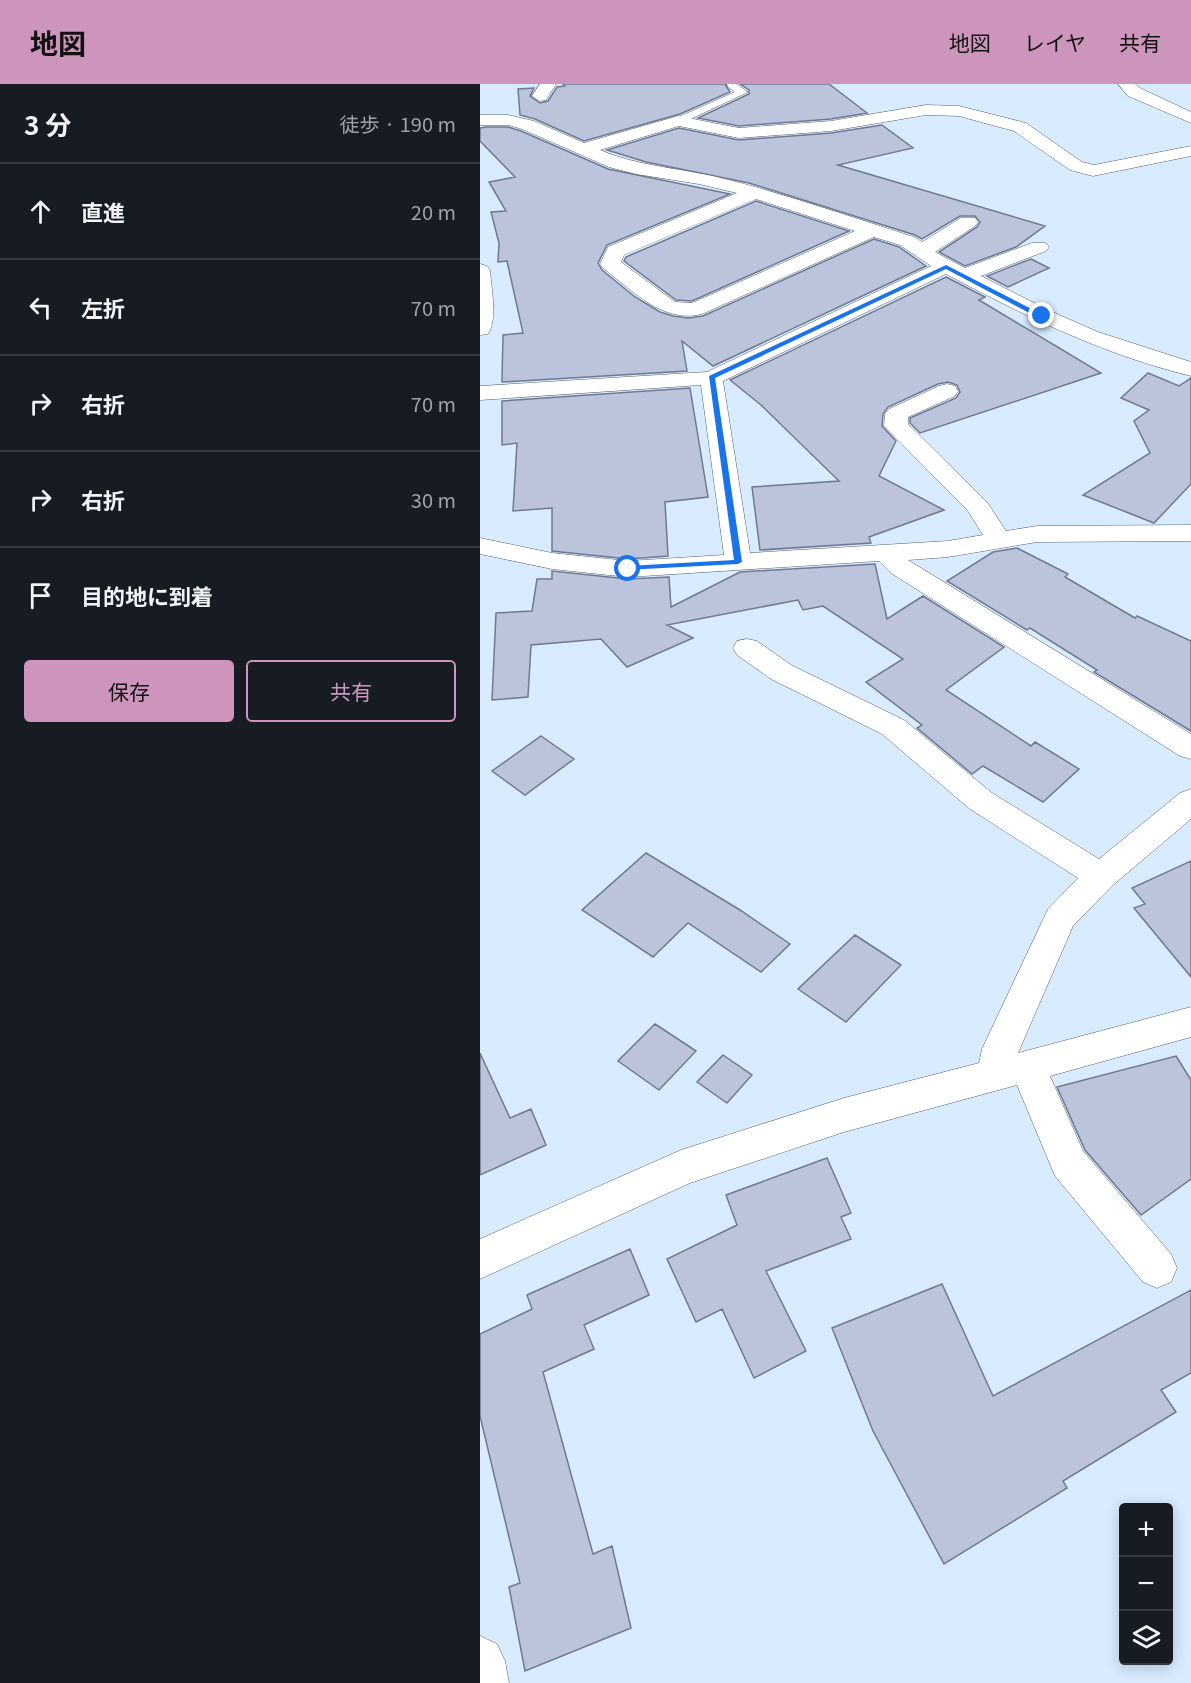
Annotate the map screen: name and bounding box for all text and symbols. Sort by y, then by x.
text: 地図 [30,22,86,62]
text: 地図 [949,27,991,57]
text: レイヤ [1024,27,1086,57]
text: 共有 [1119,27,1161,57]
text: 3 分 [24,105,71,142]
text: 徒歩 · 190 m [340,109,456,138]
icon: ahead [24,195,57,228]
text: 直進 [81,195,125,227]
text: 20 m [411,197,456,226]
icon: left [24,291,57,324]
text: 左折 [81,291,125,323]
text: 70 m [411,293,456,322]
route end [1028,302,1054,328]
icon: right [24,387,57,420]
text: 右折 [81,387,125,419]
text: 70 m [411,389,456,418]
icon: right [24,483,57,516]
text: 右折 [81,483,125,515]
text: 30 m [411,485,456,514]
route start [614,555,640,581]
icon: arrive [24,579,57,612]
text: 目的地に到着 [81,579,213,611]
button: 保存 [24,660,234,722]
button: 共有 [246,660,456,722]
map controls [1119,1503,1173,1665]
button: + [1119,1503,1173,1557]
button: − [1119,1557,1173,1611]
button: layers [1119,1611,1173,1665]

